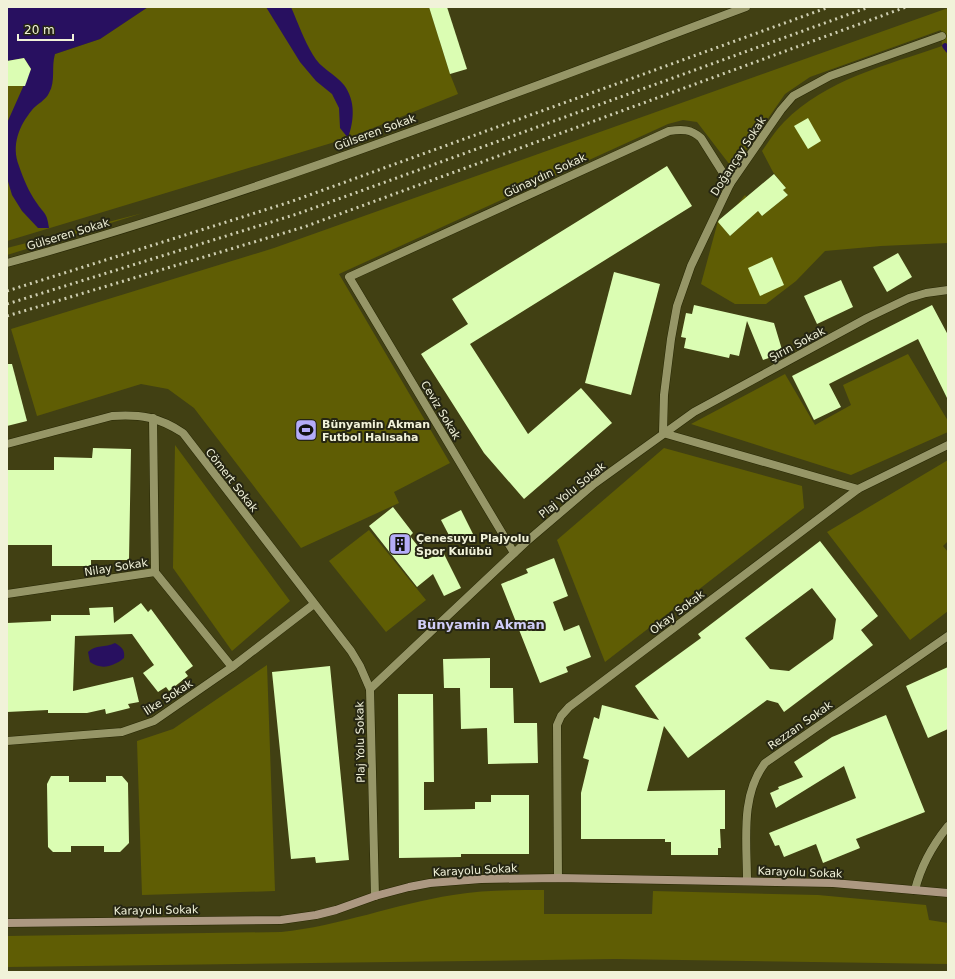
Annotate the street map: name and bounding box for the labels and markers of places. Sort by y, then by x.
sports icon: Bünyamin Akman Futbol Halısaha [293,417,319,443]
place label: Bünyamin Akman Futbol Halısaha [322,418,430,444]
building icon: Çenesuyu Plajyolu Spor Kulübü [387,531,413,557]
place label: Çenesuyu Plajyolu Spor Kulübü [416,532,529,558]

